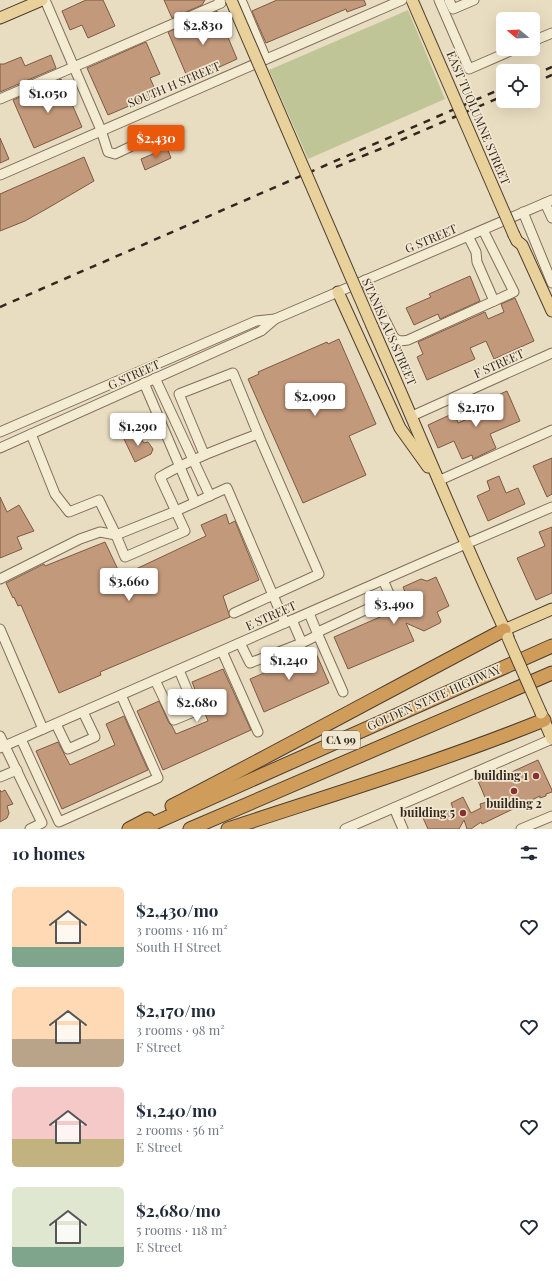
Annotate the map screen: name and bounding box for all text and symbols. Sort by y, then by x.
pin: $2,830 [170,12,236,46]
north arrow [496,12,540,56]
map controls [496,12,540,108]
text: $2,830 [183,16,223,33]
street label: EAST TUOLUMNE STREET [443,48,515,187]
street label: SOUTH H STREET [125,57,223,111]
button: locate [496,64,540,108]
pin: $1,050 [15,80,81,114]
text: $1,050 [29,84,67,101]
pin: $2,430 [123,125,189,159]
text: $2,430 [136,129,176,146]
street label: G STREET [402,220,460,256]
street label: STANISLAUS STREET [359,275,421,388]
street label: F STREET [471,345,527,381]
street label: G STREET [105,355,163,393]
pin: $2,090 [282,383,348,417]
text: $2,090 [294,387,336,404]
pin: $2,170 [443,394,509,428]
text: $2,170 [457,398,495,415]
pin: $1,290 [105,413,171,447]
text: $1,290 [119,417,157,434]
pin: $3,660 [96,568,162,602]
text: $3,660 [109,572,149,589]
pin: $3,490 [361,591,427,625]
text: $3,490 [374,595,414,612]
street label: E STREET [243,597,299,633]
pin: $1,240 [256,647,322,681]
text: $1,240 [270,651,308,668]
street label: GOLDEN STATE HIGHWAY [364,660,504,734]
pin: $2,680 [164,689,230,723]
text: $2,680 [177,693,217,710]
road number: CA 99 [322,731,360,749]
place label: building 1 [474,767,528,783]
marker: building 1 [531,771,541,781]
marker: building 2 [509,786,519,796]
place label: building 2 [486,795,542,811]
place label: building 5 [400,804,455,820]
marker: building 5 [458,808,468,818]
text: 10 homes [12,842,85,864]
icon: filters [518,842,540,864]
text: $2,430/mo [136,899,218,921]
icon: home [44,903,92,951]
icon: heart [518,916,540,938]
text: 3 rooms · 116 m² [136,921,228,938]
text: South H Street [136,938,221,955]
text: $2,170/mo [136,999,216,1021]
icon: home [44,1003,92,1051]
icon: heart [518,1016,540,1038]
text: 3 rooms · 98 m² [136,1021,225,1038]
text: F Street [136,1038,181,1055]
text: $1,240/mo [136,1099,217,1121]
icon: home [44,1103,92,1151]
icon: heart [518,1116,540,1138]
text: 2 rooms · 56 m² [136,1121,224,1138]
text: E Street [136,1138,182,1155]
text: $2,680/mo [136,1199,221,1221]
icon: home [44,1203,92,1251]
icon: heart [518,1216,540,1238]
text: 5 rooms · 118 m² [136,1221,227,1238]
text: E Street [136,1238,182,1255]

